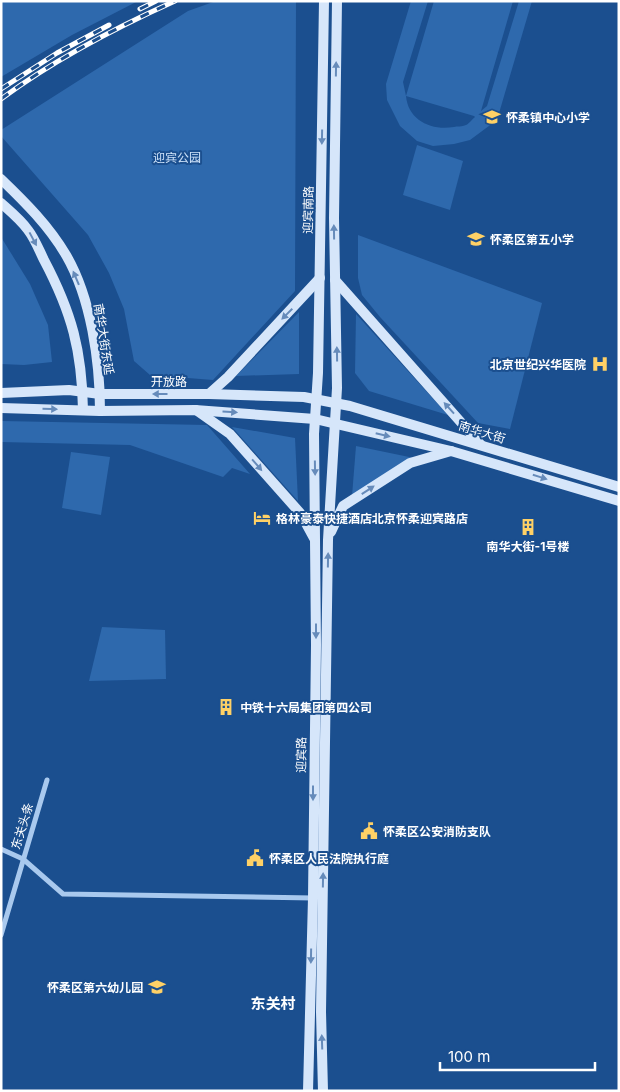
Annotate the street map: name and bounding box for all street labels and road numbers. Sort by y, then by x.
street label: 迎宾南路 [300,186,316,234]
street label: 南华大街东延 [91,302,117,376]
street label: 开放路 [151,374,187,389]
street label: 南华大街 [457,418,507,446]
street label: 迎宾路 [293,737,309,773]
street label: 东关头条 [8,801,36,851]

